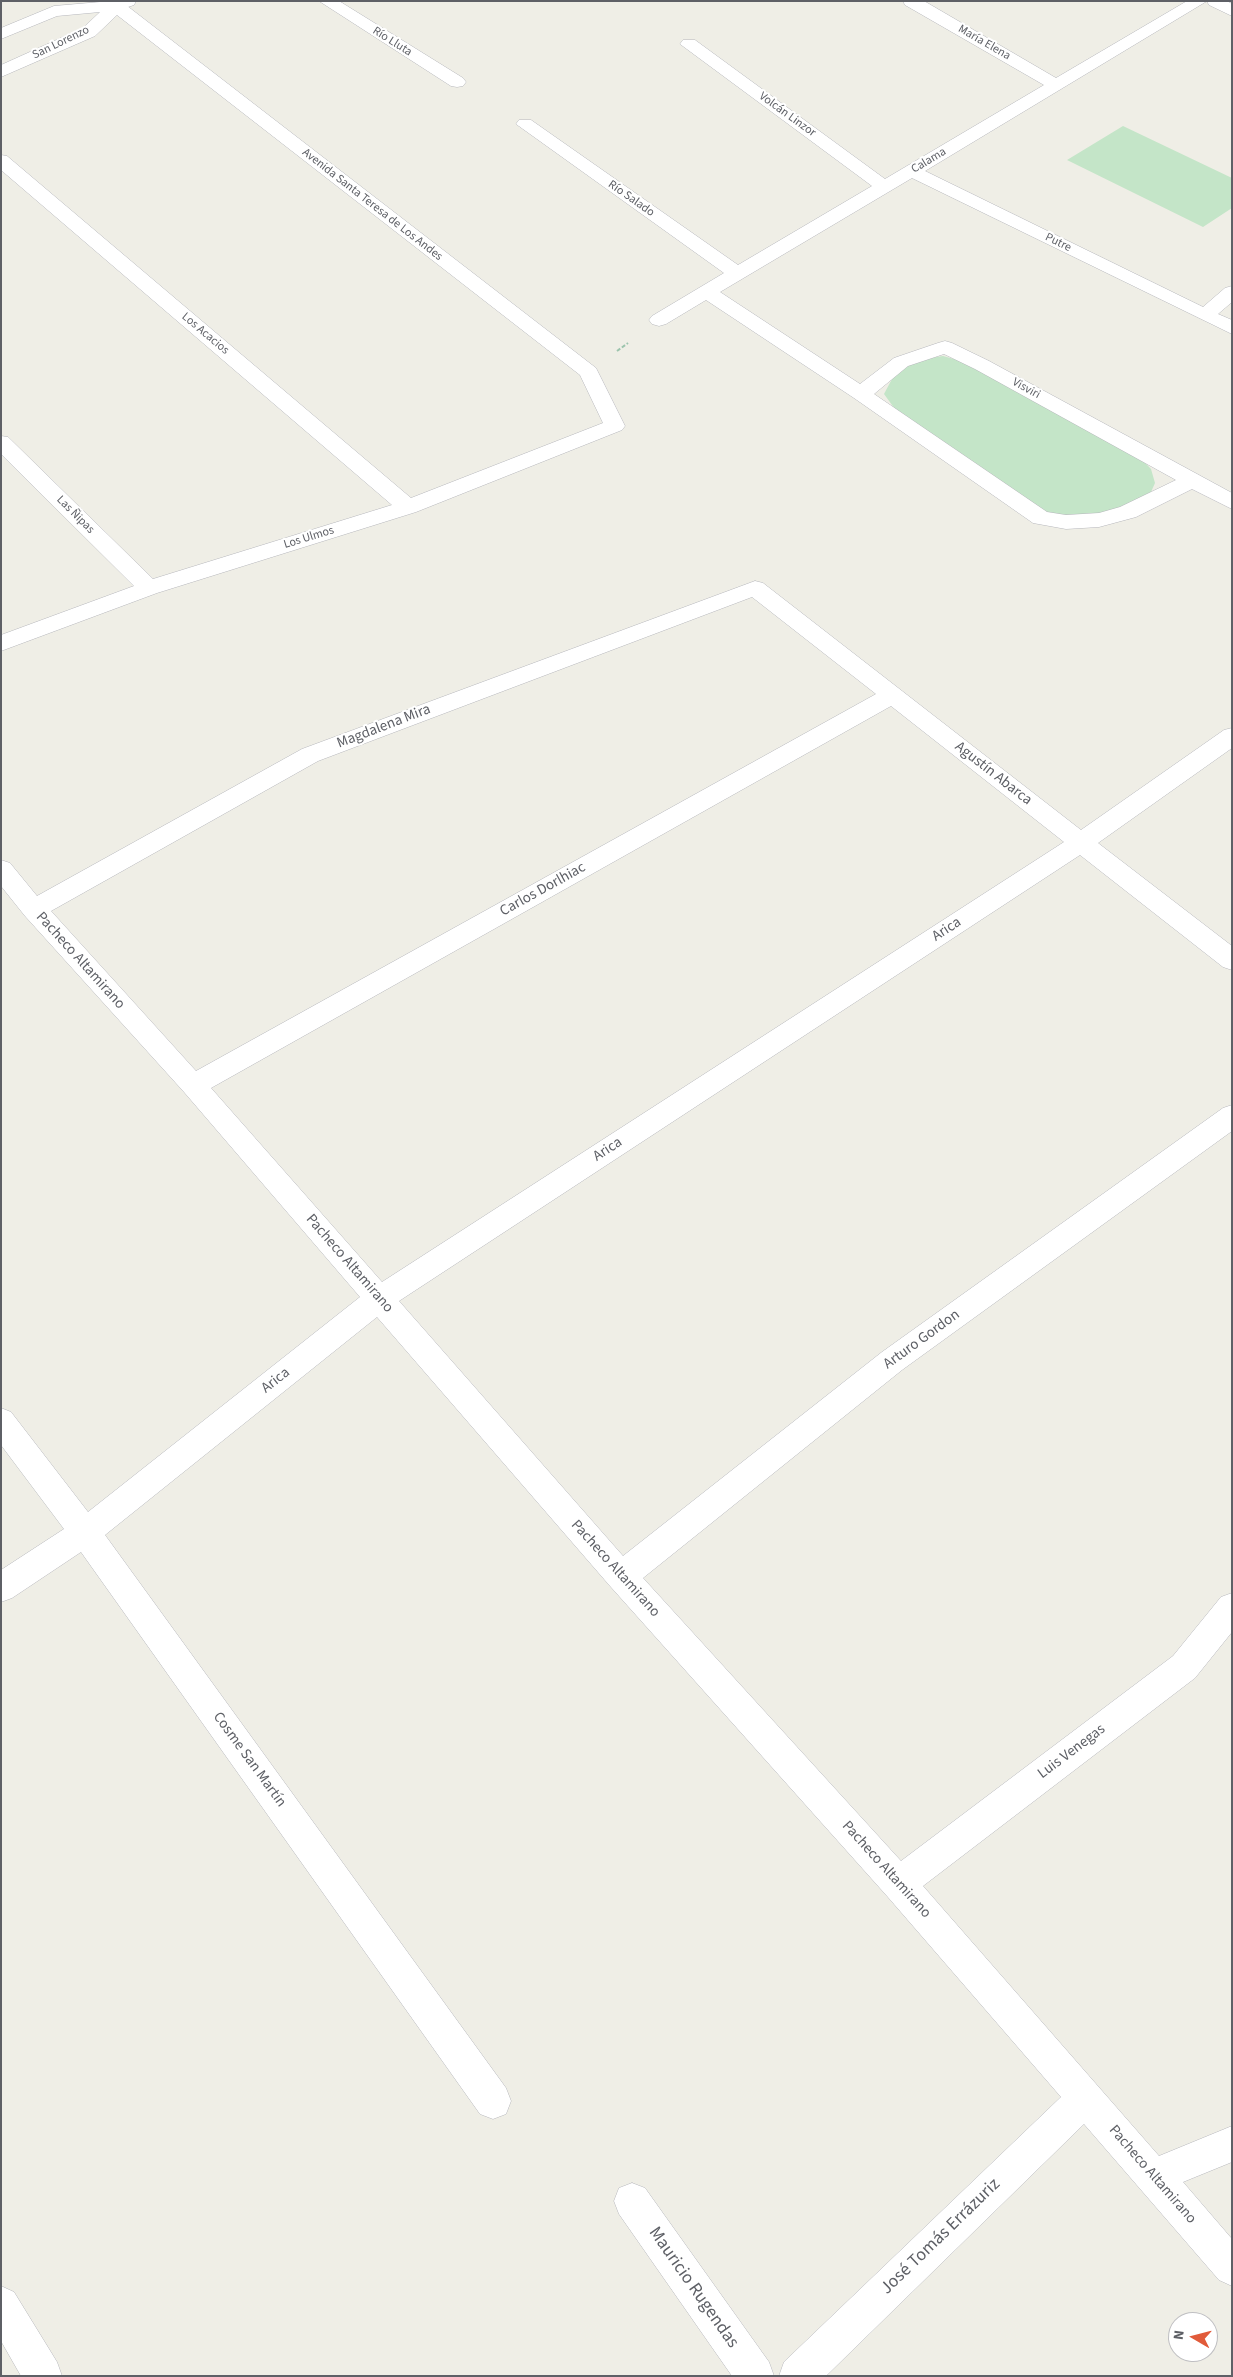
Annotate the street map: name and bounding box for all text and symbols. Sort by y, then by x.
street label: María Elena [955,22,1013,64]
street label: San Lorenzo [30,23,92,63]
street label: Río Lluta [370,24,414,60]
street label: Volcán Linzor [756,90,818,140]
street label: Calama [909,145,949,177]
street label: Avenida Santa Teresa de Los Andes [299,146,445,264]
street label: Río Salado [605,178,657,220]
street label: Putre [1043,231,1073,255]
street label: Los Acacios [178,310,232,358]
street label: Visviri [1009,375,1043,403]
street label: Las Ñipas [53,493,97,537]
street label: Los Ulmos [282,524,336,552]
street label: Magdalena Mira [335,701,433,753]
street label: Agustín Abarca [951,738,1035,810]
street label: Carlos Dorlhiac [497,859,589,921]
street label: Pacheco Altamirano [32,909,128,1013]
street label: Arica [929,914,965,946]
street label: Arica [590,1134,626,1166]
street label: Pacheco Altamirano [301,1211,397,1317]
street label: Arturo Gordon [880,1306,964,1374]
street label: Arica [258,1364,294,1398]
street label: Pacheco Altamirano [567,1517,663,1621]
street label: Cosme San Martín [208,1709,290,1811]
street label: Luis Venegas [1035,1721,1109,1783]
street label: Pacheco Altamirano [838,1818,934,1922]
street label: Pacheco Altamirano [1104,2122,1200,2228]
street label: José Tomás Errázuriz [877,2174,1005,2300]
street label: Mauricio Rugendas [643,2223,743,2353]
north arrow [1168,2312,1218,2362]
text: N [1169,2329,1190,2341]

